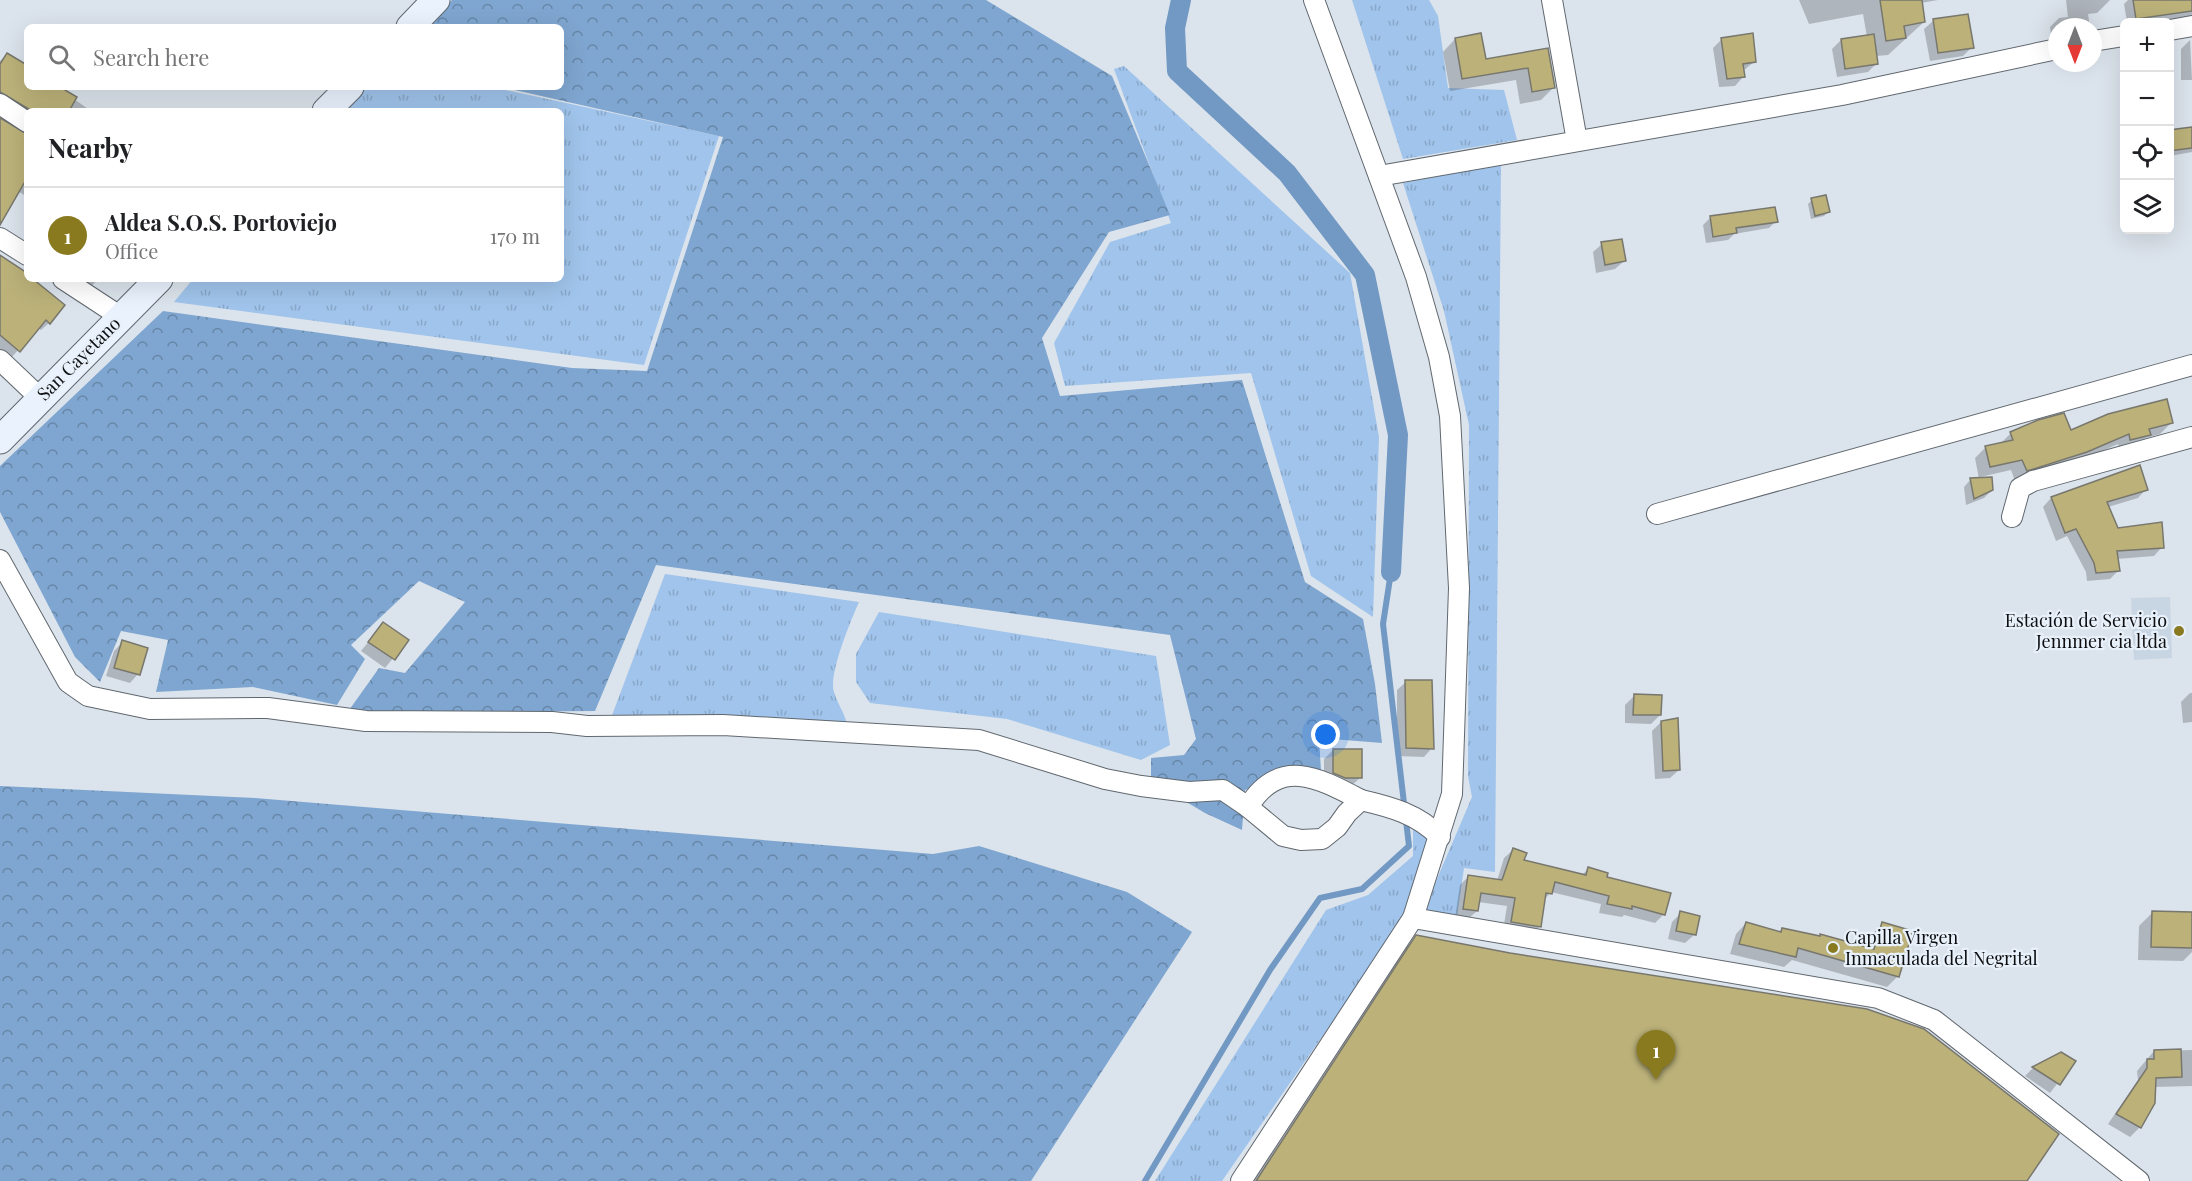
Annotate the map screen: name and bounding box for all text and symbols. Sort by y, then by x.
north arrow [2048,18,2102,72]
map controls [2120,18,2174,234]
button: + [2120,18,2174,72]
search box [24,24,564,90]
icon: search [45,41,78,74]
text: Search here [93,42,209,72]
button: − [2120,72,2174,126]
button: locate [2120,126,2174,180]
text: Nearby [48,130,133,165]
button: layers [2120,180,2174,234]
text: Aldea S.O.S. Portoviejo [105,207,337,237]
text: 1 [64,222,71,249]
text: 170 m [490,222,540,249]
text: Office [105,237,158,264]
street label: San Cayetano [31,311,125,405]
place label: Estación de Servicio Jennmer cia ltda [2005,608,2167,653]
marker: Estación de Servicio Jennmer cia ltda [2172,624,2186,638]
your location [1311,720,1340,749]
place label: Capilla Virgen Inmaculada del Negrital [1845,925,2038,970]
marker: Capilla Virgen Inmaculada del Negrital [1826,941,1840,955]
pin: 1 [1636,1030,1676,1080]

